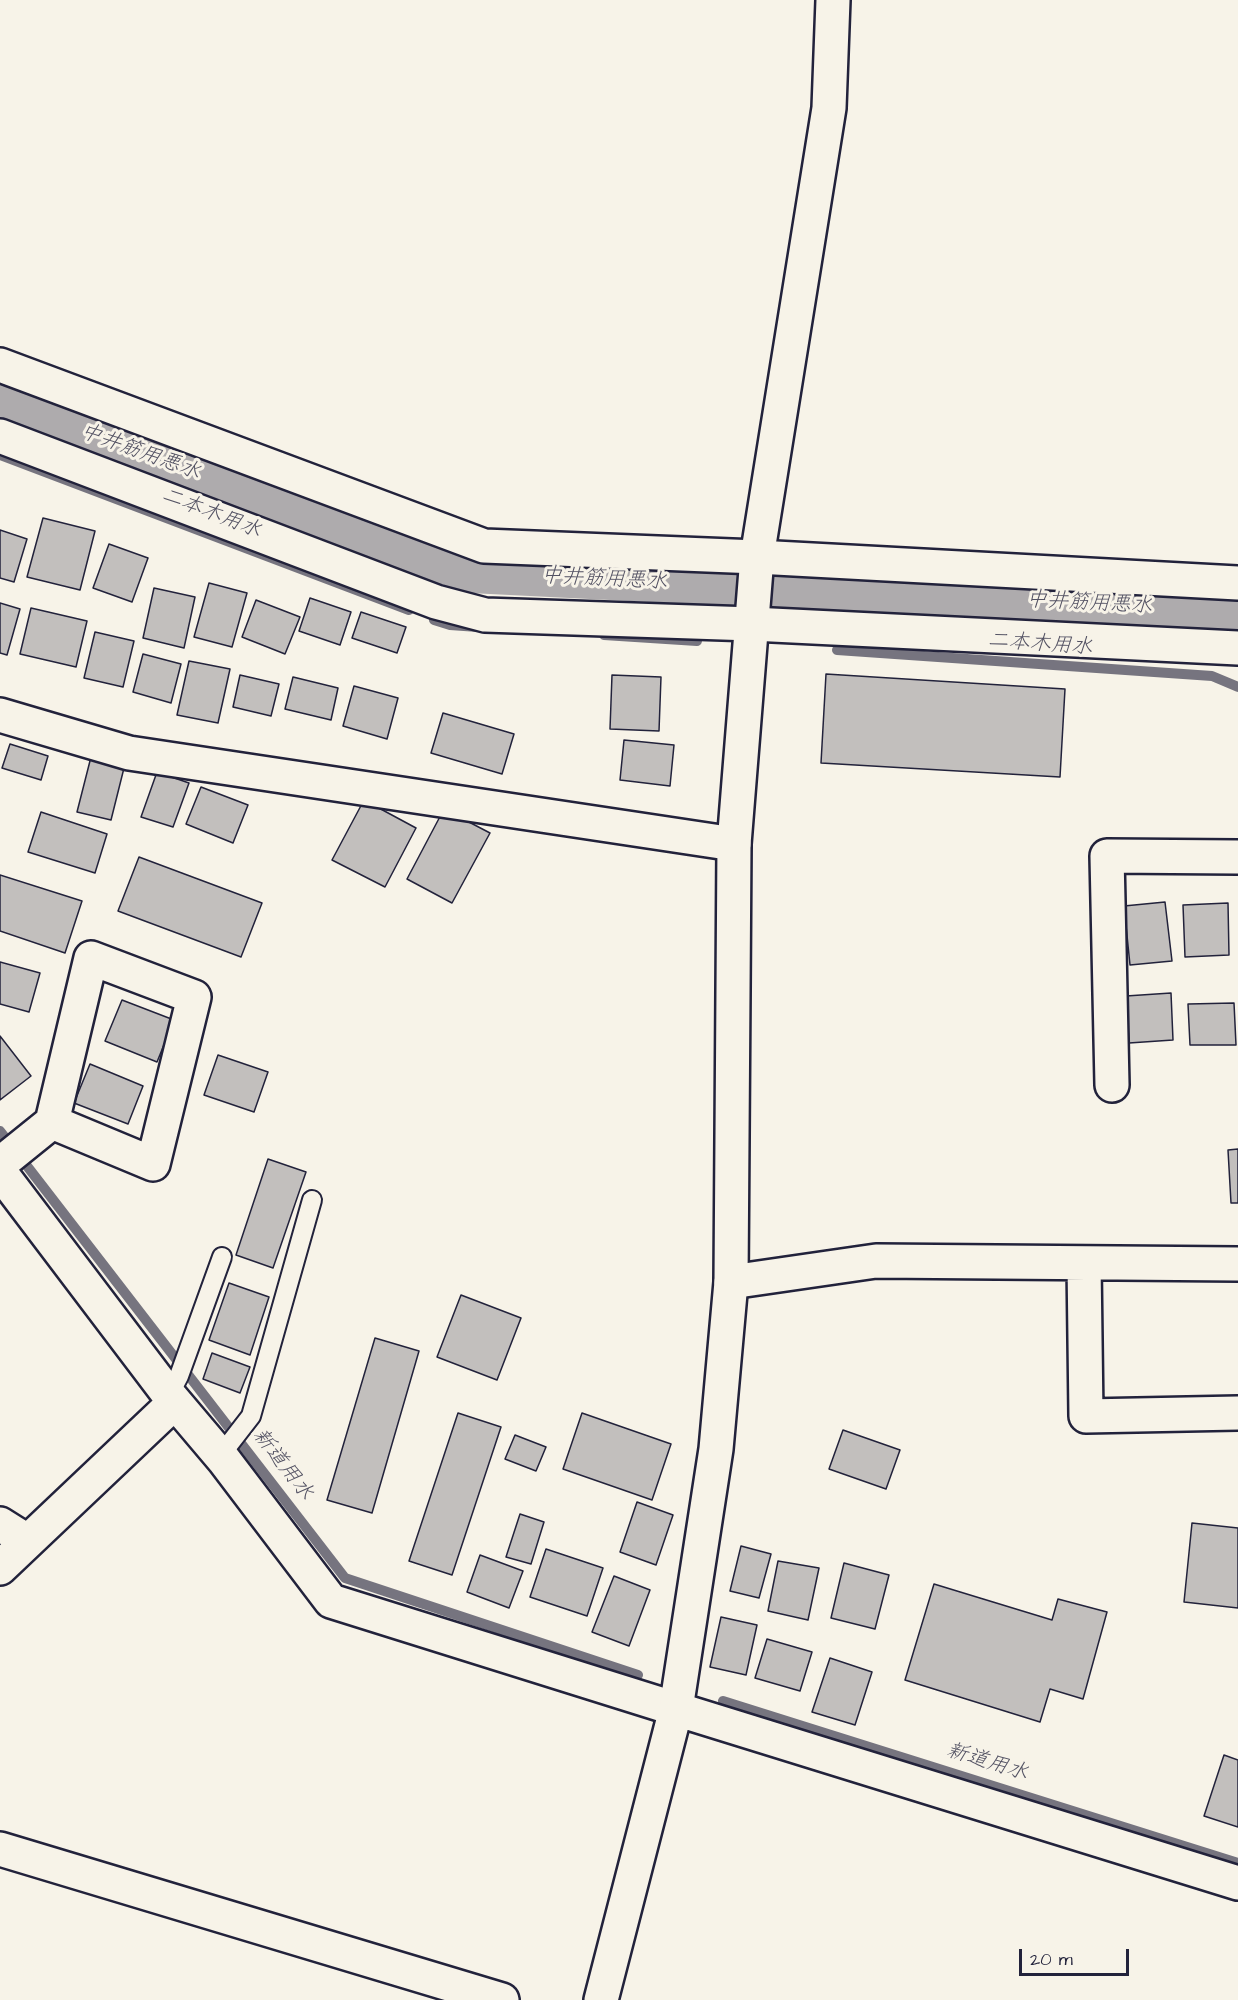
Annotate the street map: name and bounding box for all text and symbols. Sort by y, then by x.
water label: 中井筋用悪水 [76,420,204,486]
water label: 二本木用水 [157,483,265,545]
water label: 中井筋用悪水 [540,564,668,596]
water label: 中井筋用悪水 [1025,588,1153,620]
water label: 二本木用水 [987,629,1093,661]
water label: 新道用水 [246,1424,318,1506]
water label: 新道用水 [943,1739,1031,1787]
scale bar [1022,1937,1132,1975]
text: 20 m [1030,1947,1073,1972]

